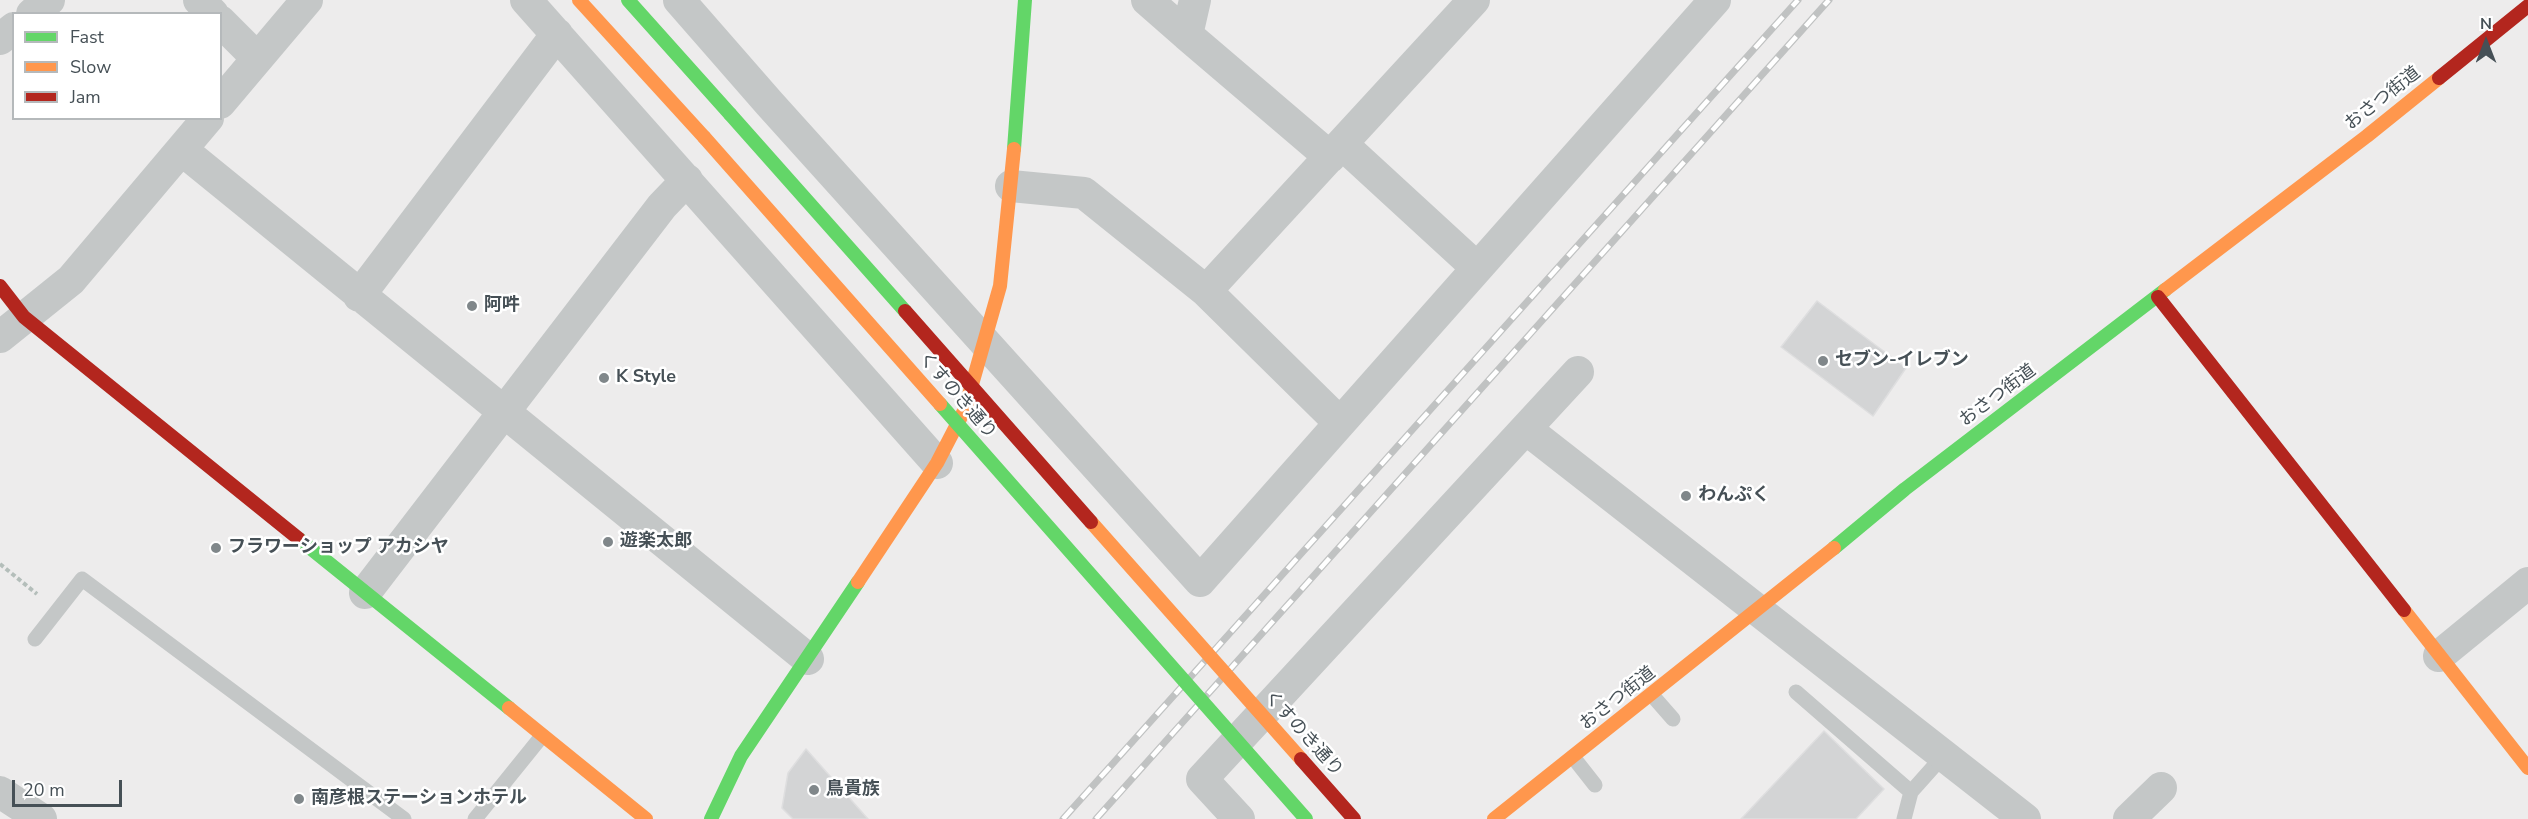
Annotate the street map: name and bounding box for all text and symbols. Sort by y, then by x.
legend [12,12,222,120]
north arrow [2456,12,2516,72]
text: N [2480,13,2492,35]
text: Fast [70,25,104,49]
text: Slow [70,55,111,79]
street label: おさつ街道 [2341,63,2425,135]
text: Jam [70,85,101,109]
place label: 阿吽 [484,295,520,317]
marker: 阿吽 [465,299,479,313]
street label: くすのき通り [913,348,1001,444]
place label: セブン-イレブン [1835,350,1969,372]
marker: セブン-イレブン [1816,354,1830,368]
street label: おさつ街道 [1956,360,2040,432]
place label: K Style [616,367,676,389]
marker: K Style [597,371,611,385]
place label: わんぷく [1698,485,1770,507]
marker: わんぷく [1679,489,1693,503]
place label: 遊楽太郎 [620,531,692,553]
marker: 遊楽太郎 [601,535,615,549]
place label: フラワーショップ アカシヤ [228,537,449,559]
marker: フラワーショップ アカシヤ [209,541,223,555]
street label: おさつ街道 [1576,663,1660,735]
street label: くすのき通り [1259,687,1347,781]
scale bar [15,768,124,806]
text: 20 m [23,778,65,802]
place label: 鳥貴族 [826,779,880,801]
marker: 鳥貴族 [807,783,821,797]
place label: 南彦根ステーションホテル [311,788,527,810]
marker: 南彦根ステーションホテル [292,792,306,806]

